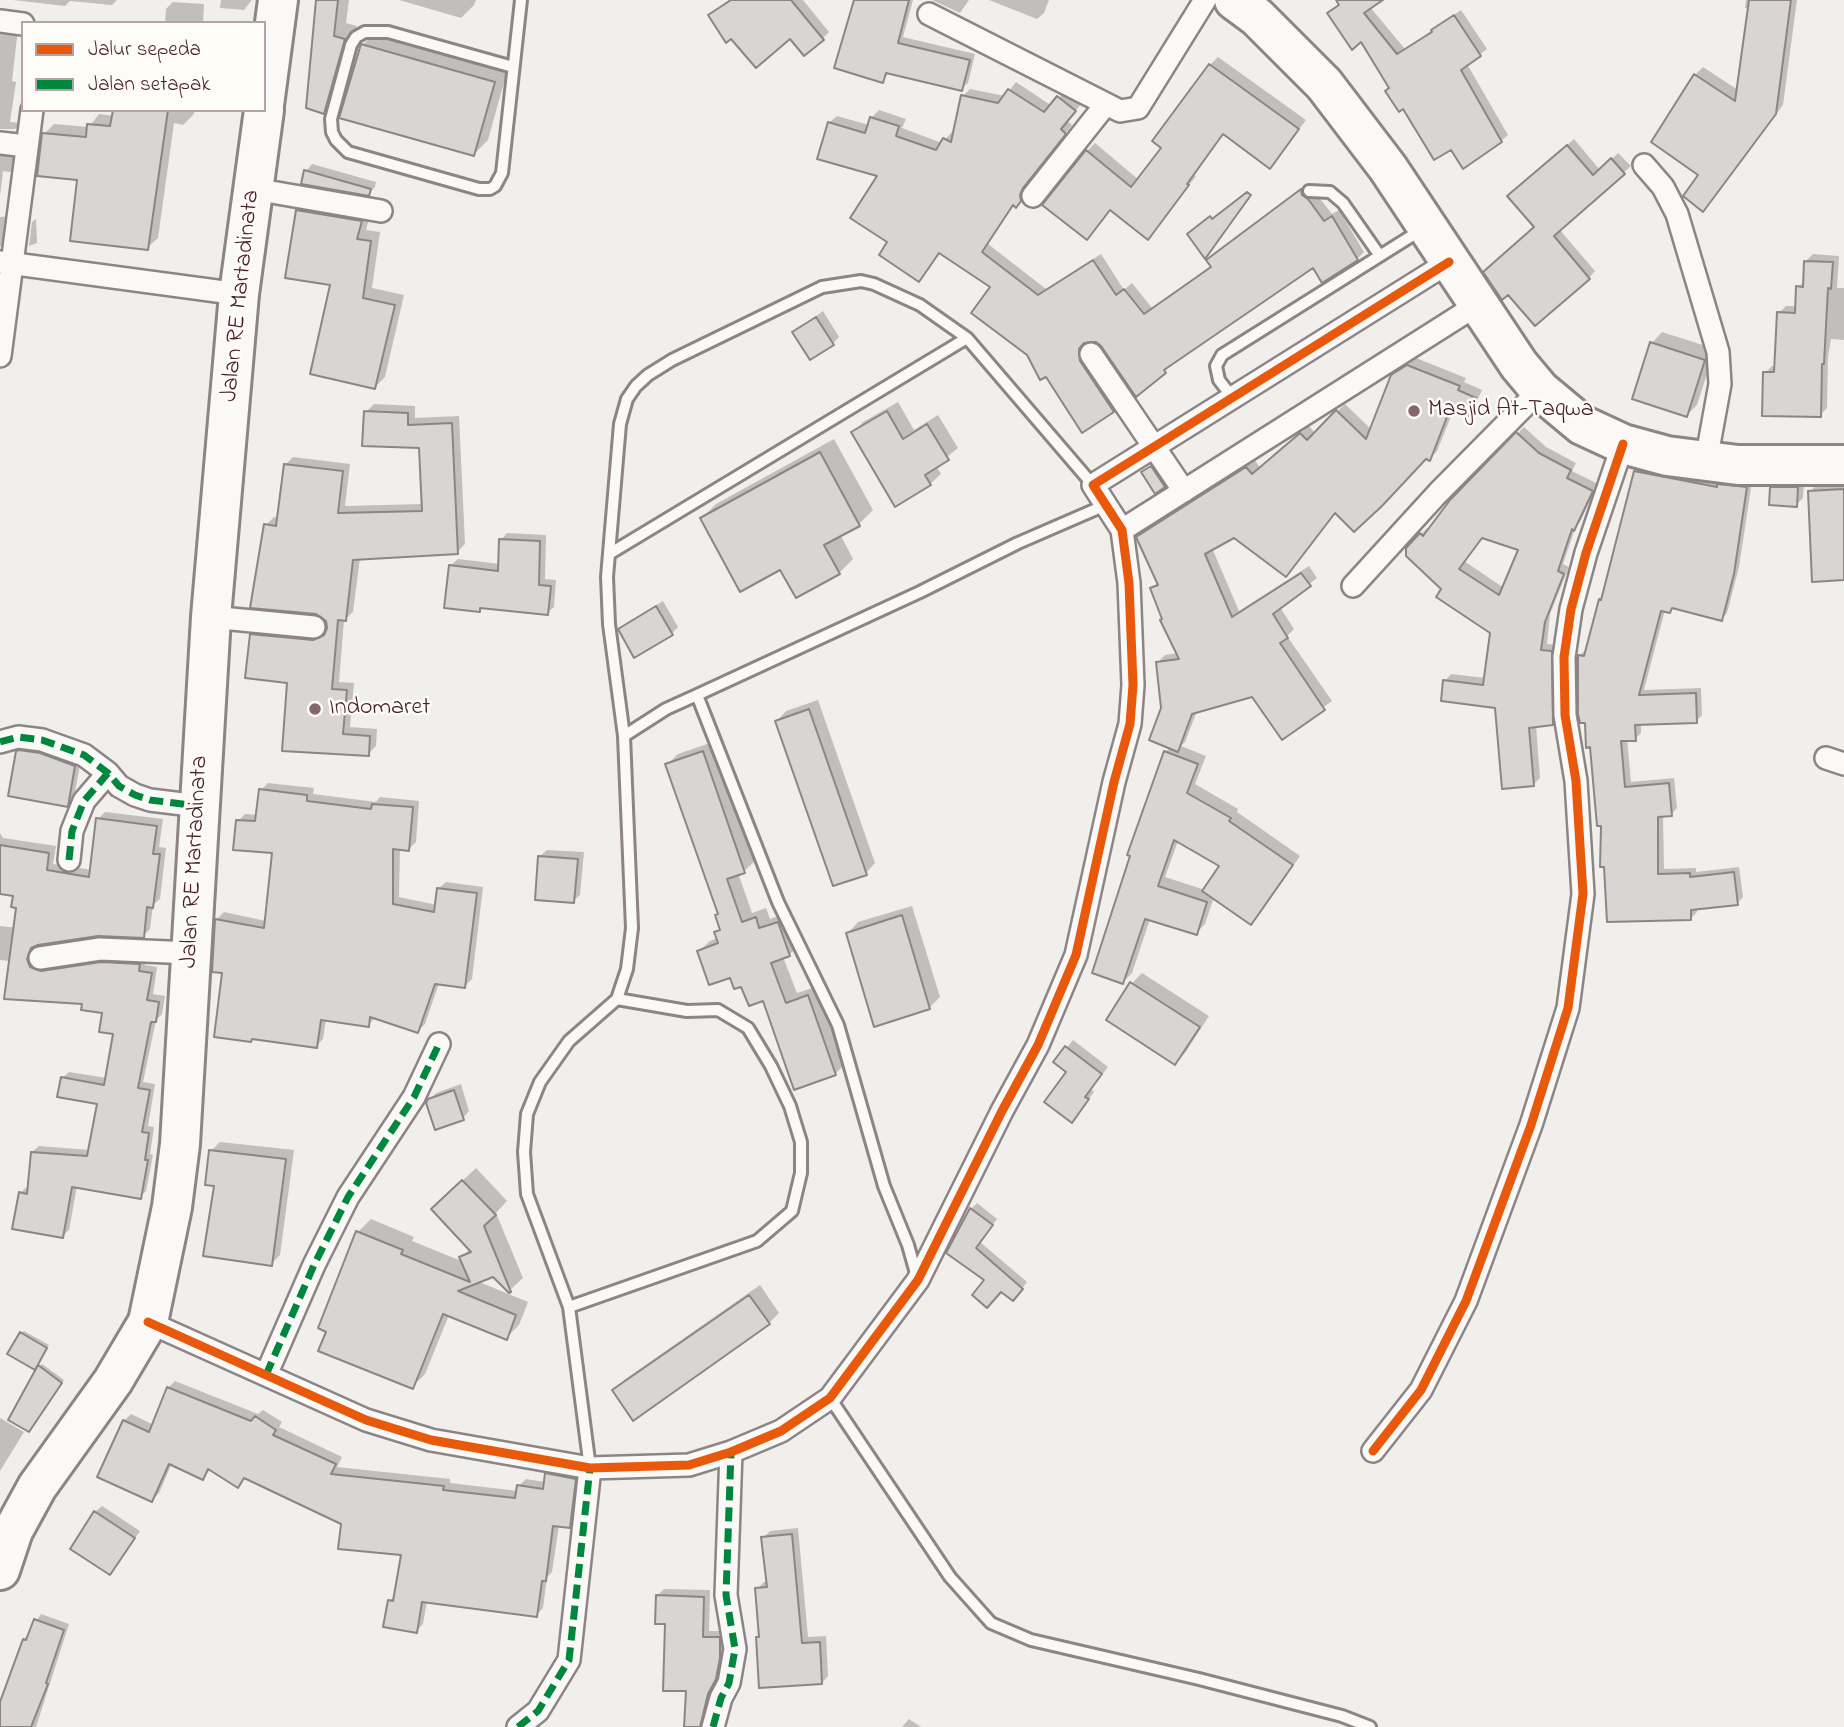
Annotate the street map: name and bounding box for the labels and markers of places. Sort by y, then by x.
place label: Masjid At-Taqwa [1428,397,1594,425]
marker: Masjid At-Taqwa [1406,403,1422,419]
place label: Indomaret [329,695,430,723]
marker: Indomaret [307,701,323,717]

